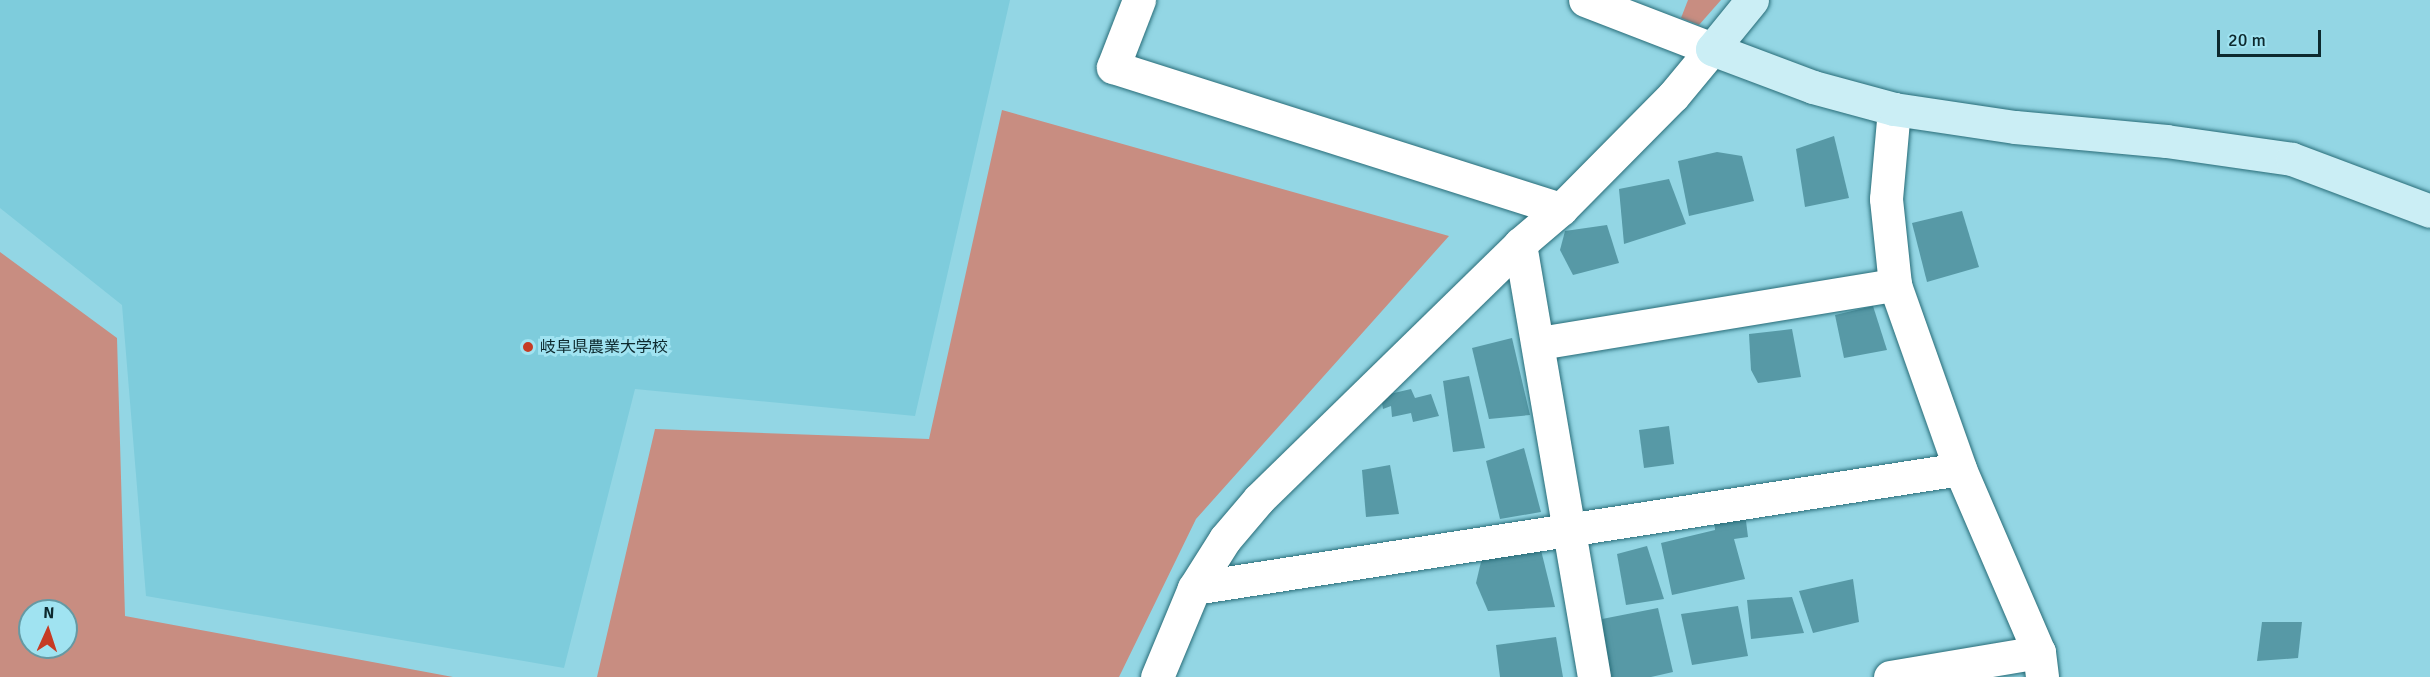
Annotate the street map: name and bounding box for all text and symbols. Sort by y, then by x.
scale bar [2220,18,2324,56]
text: 20 m [2228,29,2266,51]
place label: 岐阜県農業大学校 [540,337,668,357]
marker: 岐阜県農業大学校 [521,340,535,354]
north arrow [18,599,78,659]
text: N [43,603,55,623]

